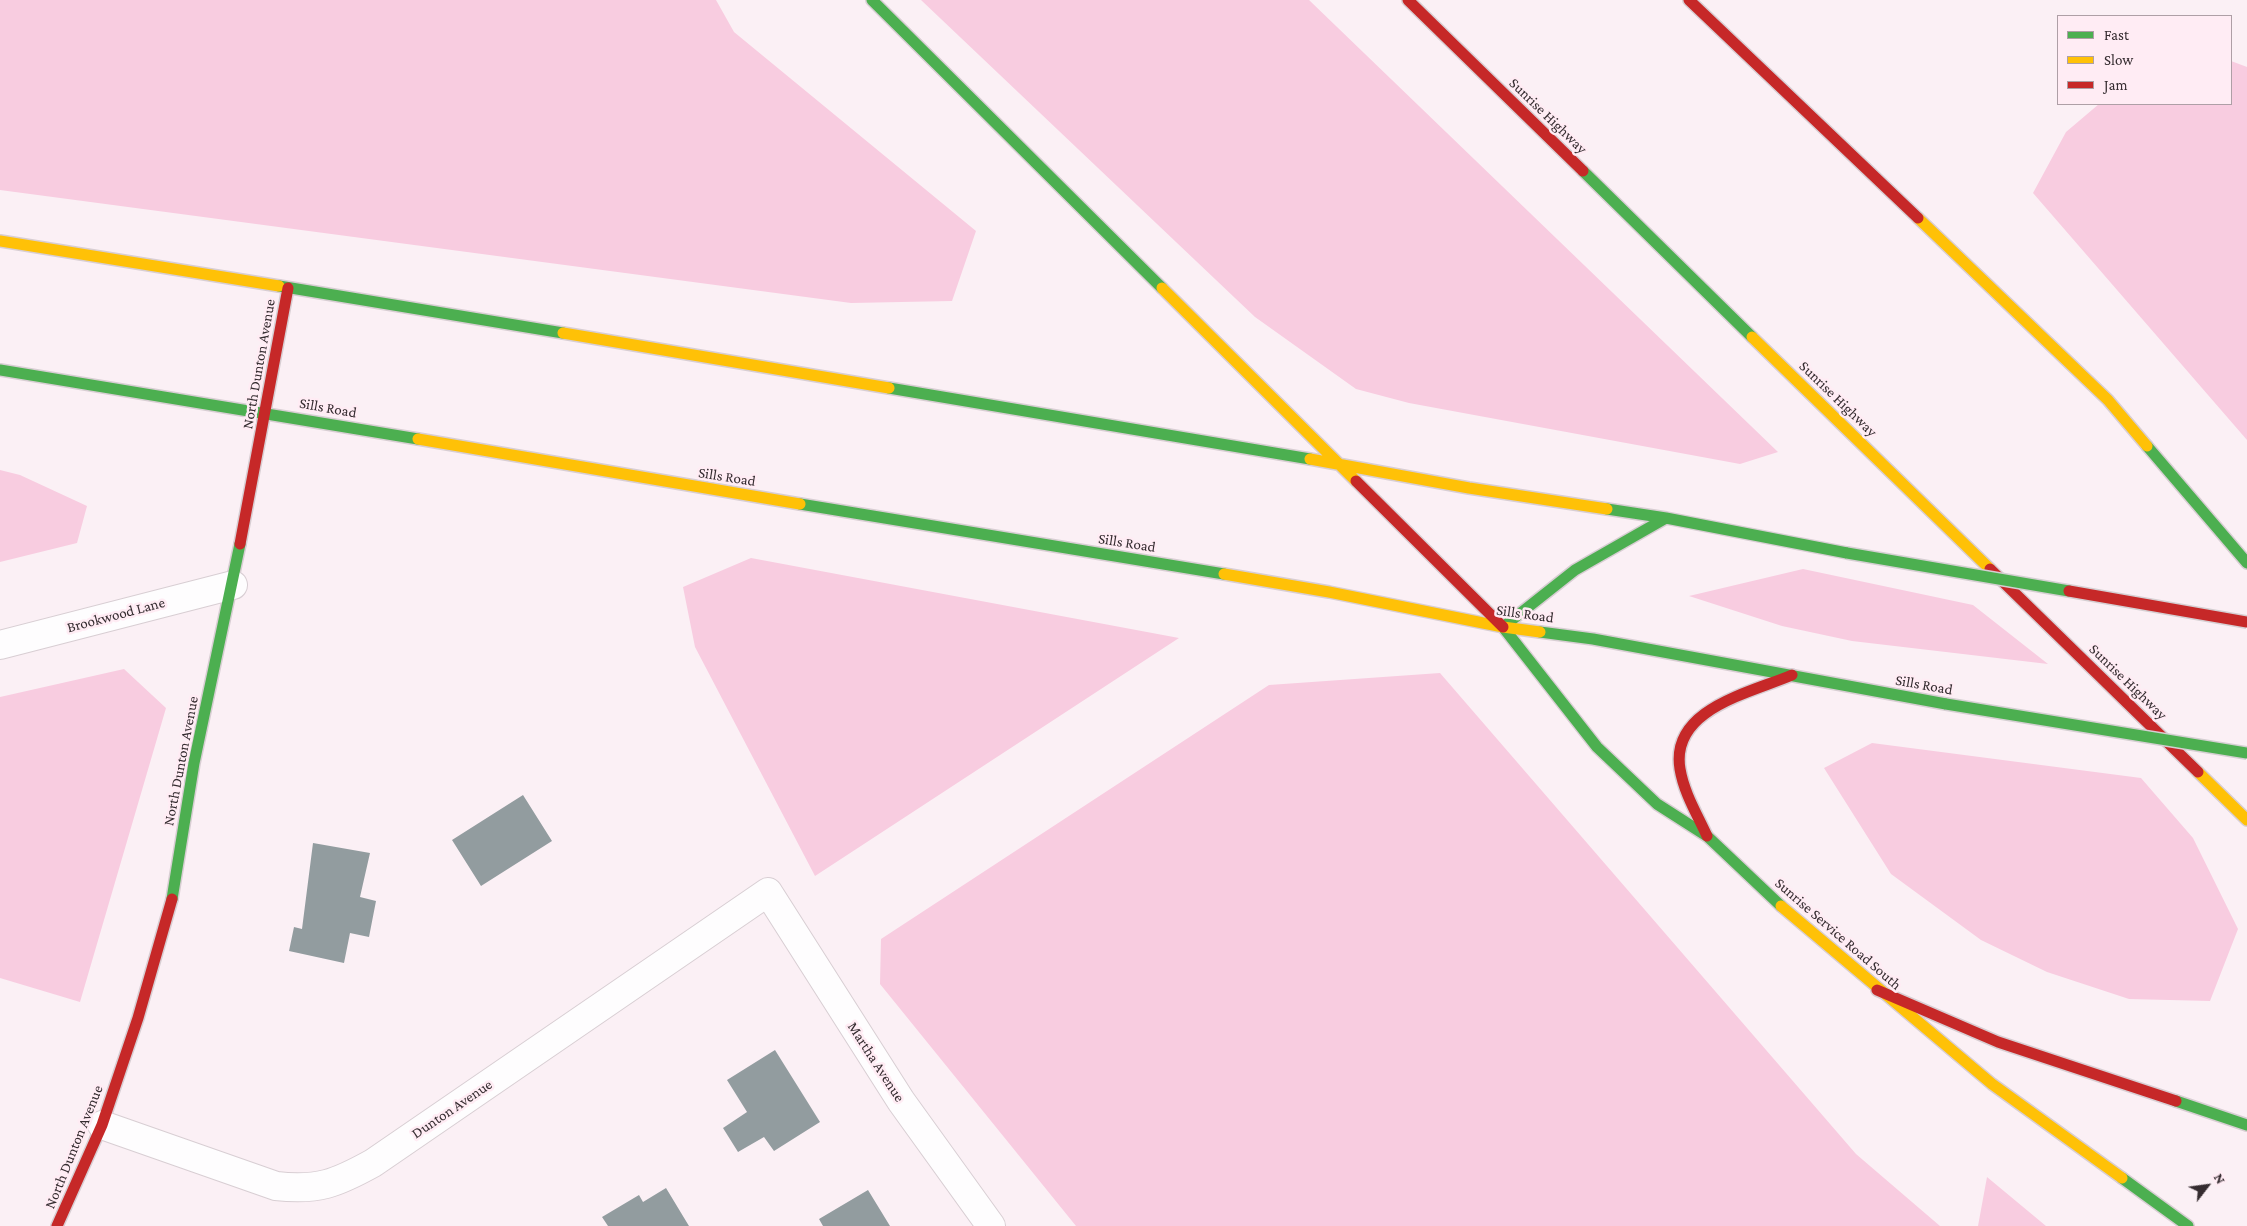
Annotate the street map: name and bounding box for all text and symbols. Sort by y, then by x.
legend [2057,15,2232,105]
text: Fast [2104,27,2129,43]
text: Slow [2104,52,2133,68]
street label: Sunrise Highway [1505,74,1591,158]
text: Jam [2104,77,2127,93]
street label: North Dunton Avenue [239,298,279,430]
street label: Sunrise Highway [1795,357,1881,441]
street label: Sills Road [298,394,358,422]
street label: Sills Road [697,464,757,490]
street label: Sills Road [1097,530,1157,556]
street label: Brookwood Lane [65,593,167,637]
street label: Sills Road [1495,601,1555,627]
street label: Sunrise Highway [2085,640,2171,724]
street label: Sills Road [1894,671,1954,699]
street label: North Dunton Avenue [160,695,202,827]
street label: Sunrise Service Road South [1771,874,1905,994]
street label: Martha Avenue [843,1019,909,1105]
street label: Dunton Avenue [408,1075,496,1143]
street label: North Dunton Avenue [41,1083,107,1211]
north arrow [2182,1161,2232,1211]
text: N [2211,1170,2229,1187]

